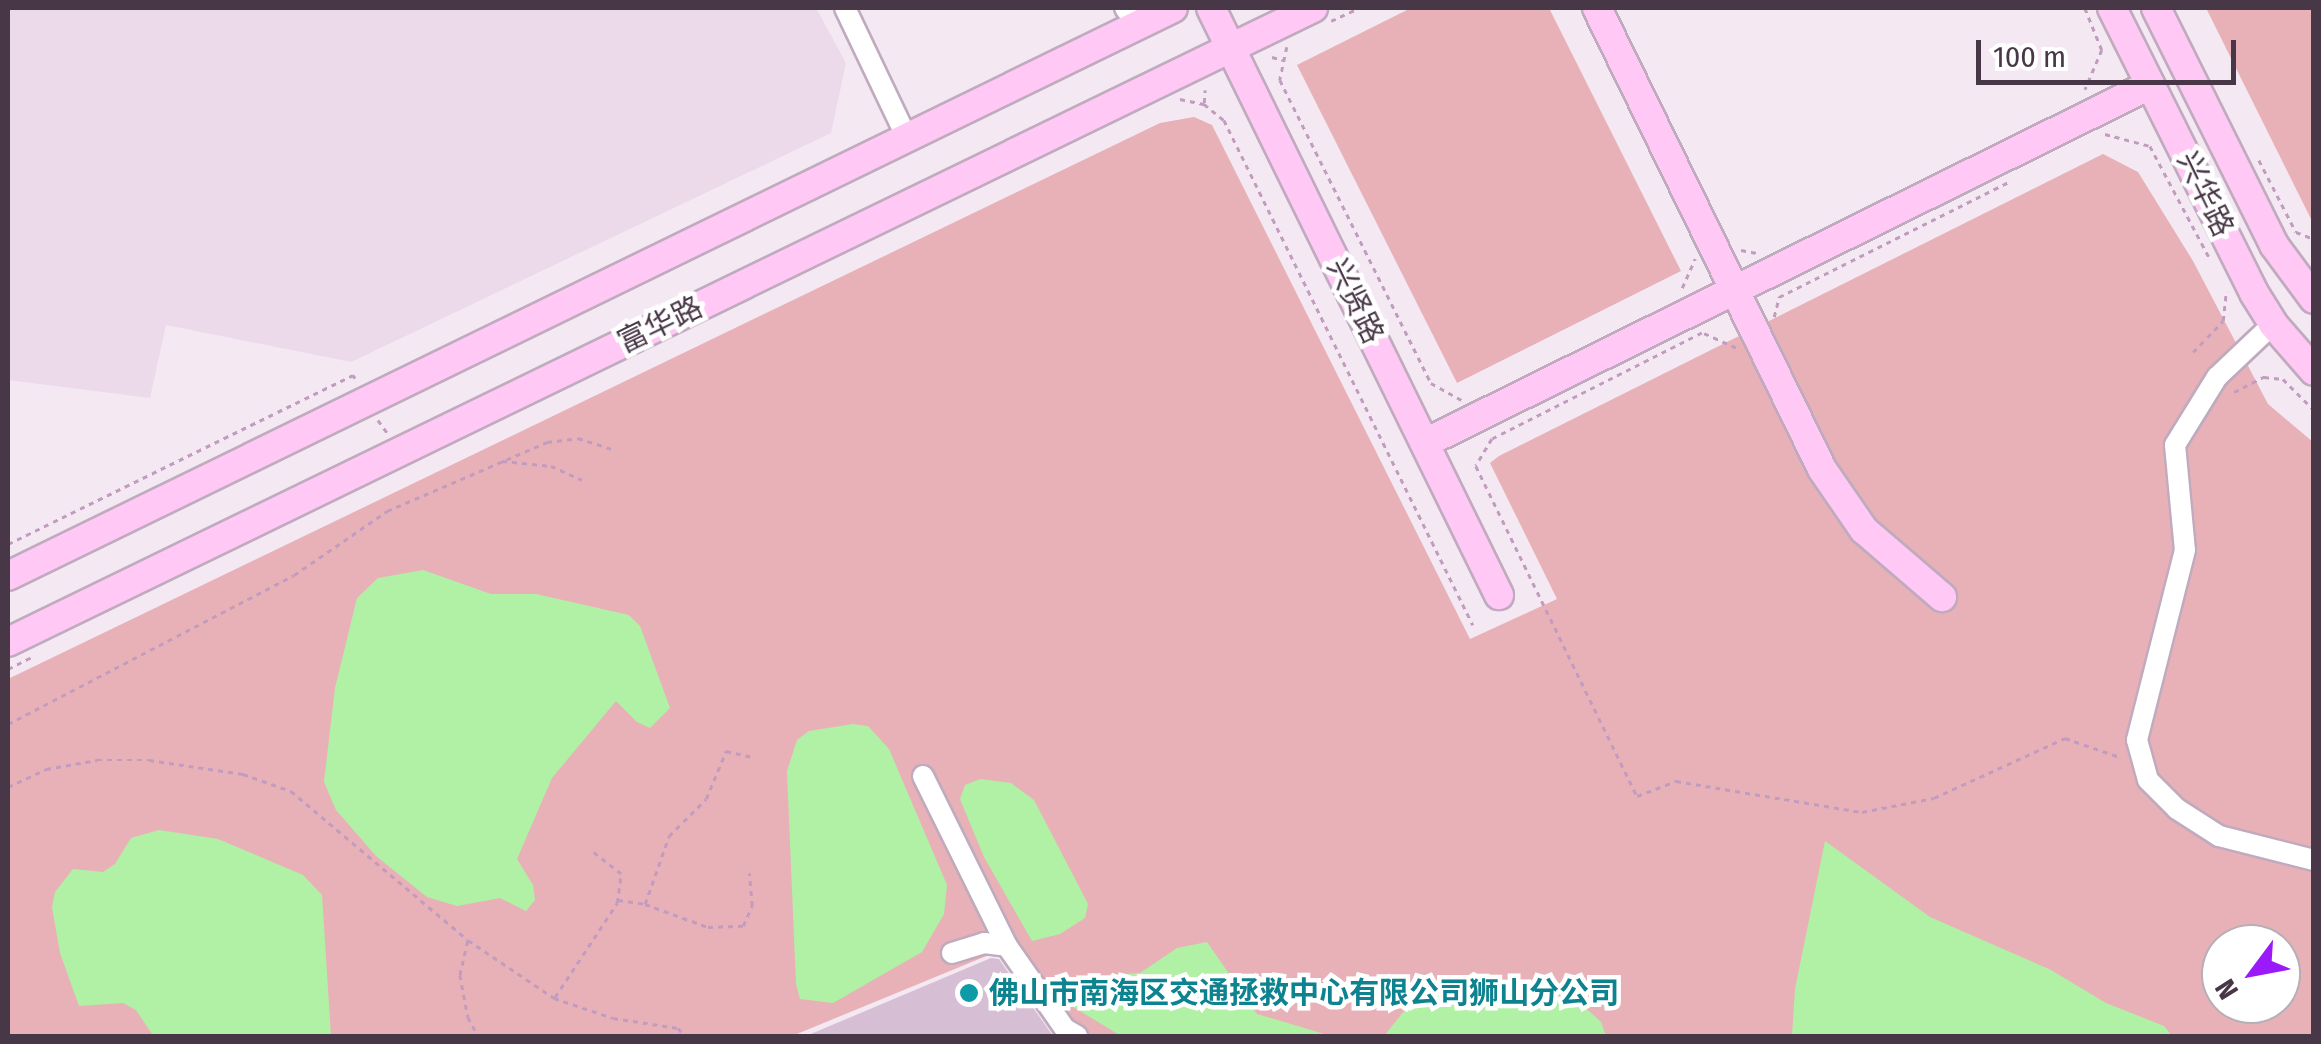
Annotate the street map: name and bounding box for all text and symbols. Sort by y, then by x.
scale bar [1981,20,2241,82]
text: 100 m [1993,39,2066,75]
street label: 兴华路 [2169,146,2241,242]
street label: 兴贤路 [1319,253,1391,349]
street label: 富华路 [612,289,708,361]
north arrow [2201,924,2301,1024]
text: N [2208,973,2245,1005]
place label: 佛山市南海区交通拯救中心有限公司狮山分公司 [989,975,1619,1011]
marker: 佛山市南海区交通拯救中心有限公司狮山分公司 [958,982,980,1004]

